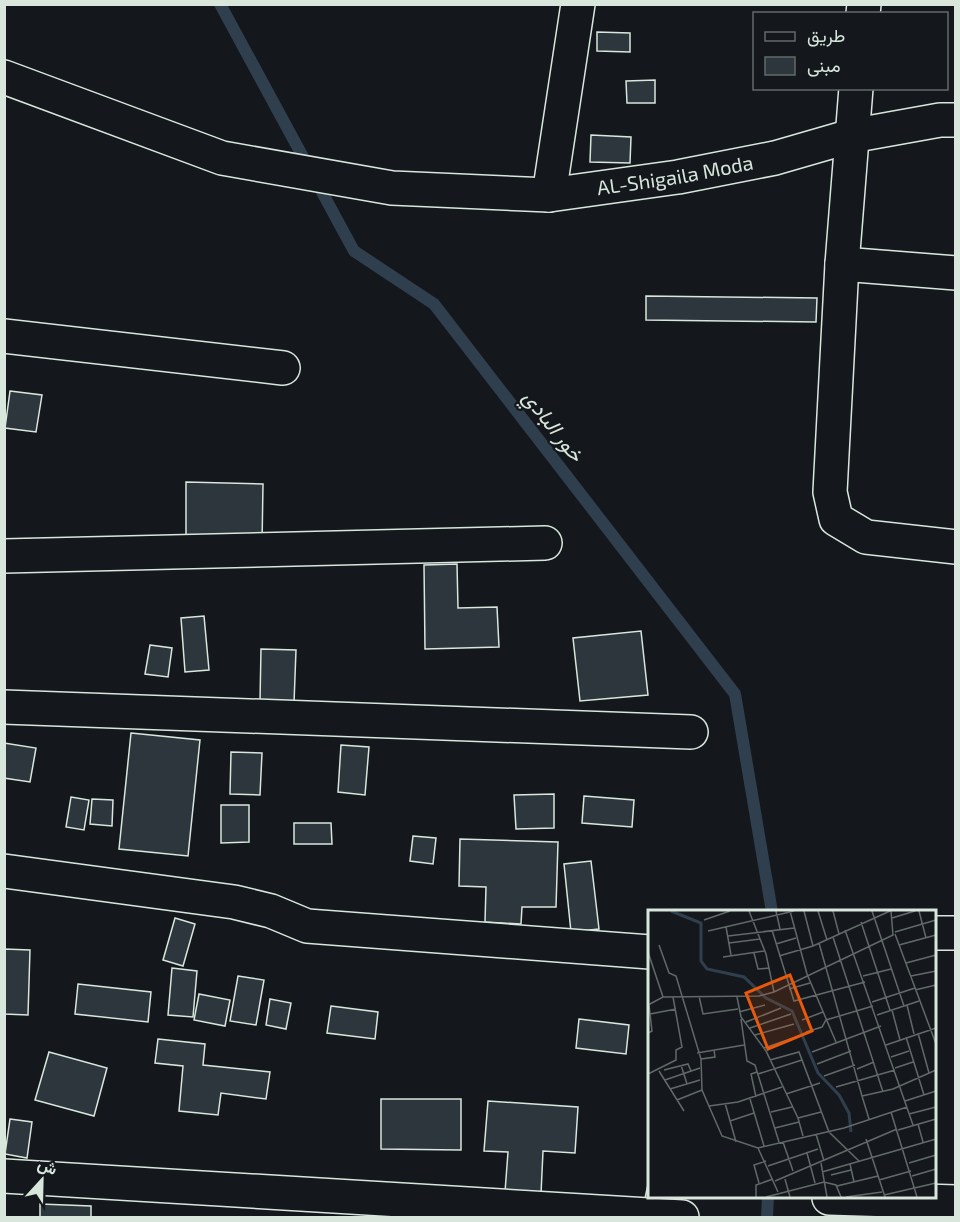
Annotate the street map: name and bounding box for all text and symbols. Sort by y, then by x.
legend [753,12,948,90]
text: طريق [807,24,845,47]
text: مبنى [807,54,841,77]
street label: AL-Shigaila Moda [595,150,755,199]
water label: خور البادي [514,384,590,470]
inset map [648,910,936,1198]
north arrow [12,1150,72,1210]
text: ش [35,1153,60,1179]

